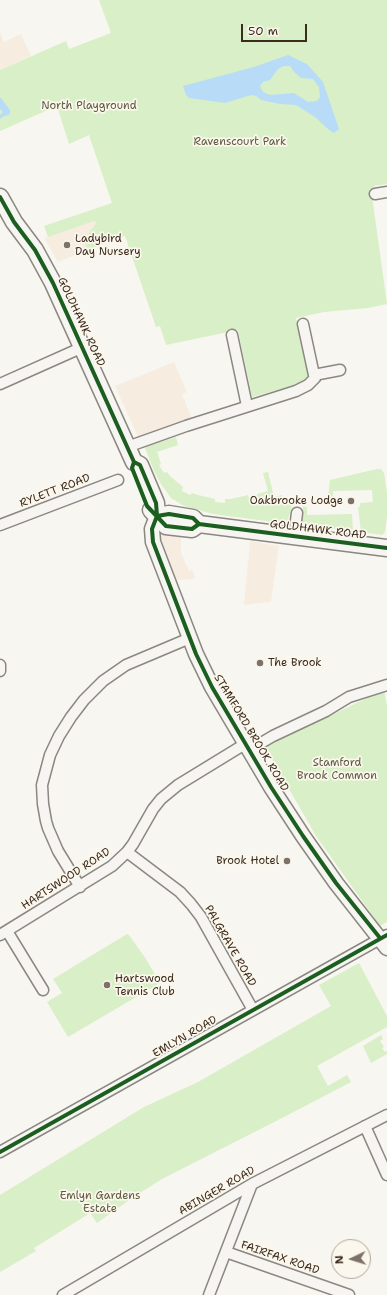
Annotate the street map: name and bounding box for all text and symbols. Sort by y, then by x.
scale bar [243,16,309,42]
text: 50 m [248,23,278,39]
park label: North Playground [41,99,137,113]
park label: Ravenscourt Park [194,135,286,149]
place label: Ladybird Day Nursery [75,232,141,258]
marker: Ladybird Day Nursery [62,240,72,250]
street label: GOLDHAWK ROAD [55,275,107,369]
street label: RYLETT ROAD [18,472,92,510]
place label: Oakbrooke Lodge [250,494,343,508]
marker: Oakbrooke Lodge [346,496,356,506]
street label: GOLDHAWK ROAD [269,518,367,542]
place label: The Brook [268,656,322,670]
marker: The Brook [255,658,265,668]
street label: STAMFORD BROOK ROAD [211,672,291,794]
park label: Stamford Brook Common [297,756,377,782]
street label: HARTSWOOD ROAD [19,845,113,913]
place label: Brook Hotel [216,854,279,868]
marker: Brook Hotel [282,856,292,866]
street label: PALGRAVE ROAD [201,903,259,989]
place label: Hartswood Tennis Club [115,972,175,998]
marker: Hartswood Tennis Club [102,980,112,990]
street label: EMLYN ROAD [151,1013,219,1061]
street label: ABINGER ROAD [177,1164,257,1218]
park label: Emlyn Gardens Estate [60,1189,140,1215]
street label: FAIRFAX ROAD [239,1238,321,1278]
north arrow [331,1239,371,1279]
text: N [332,1255,347,1265]

